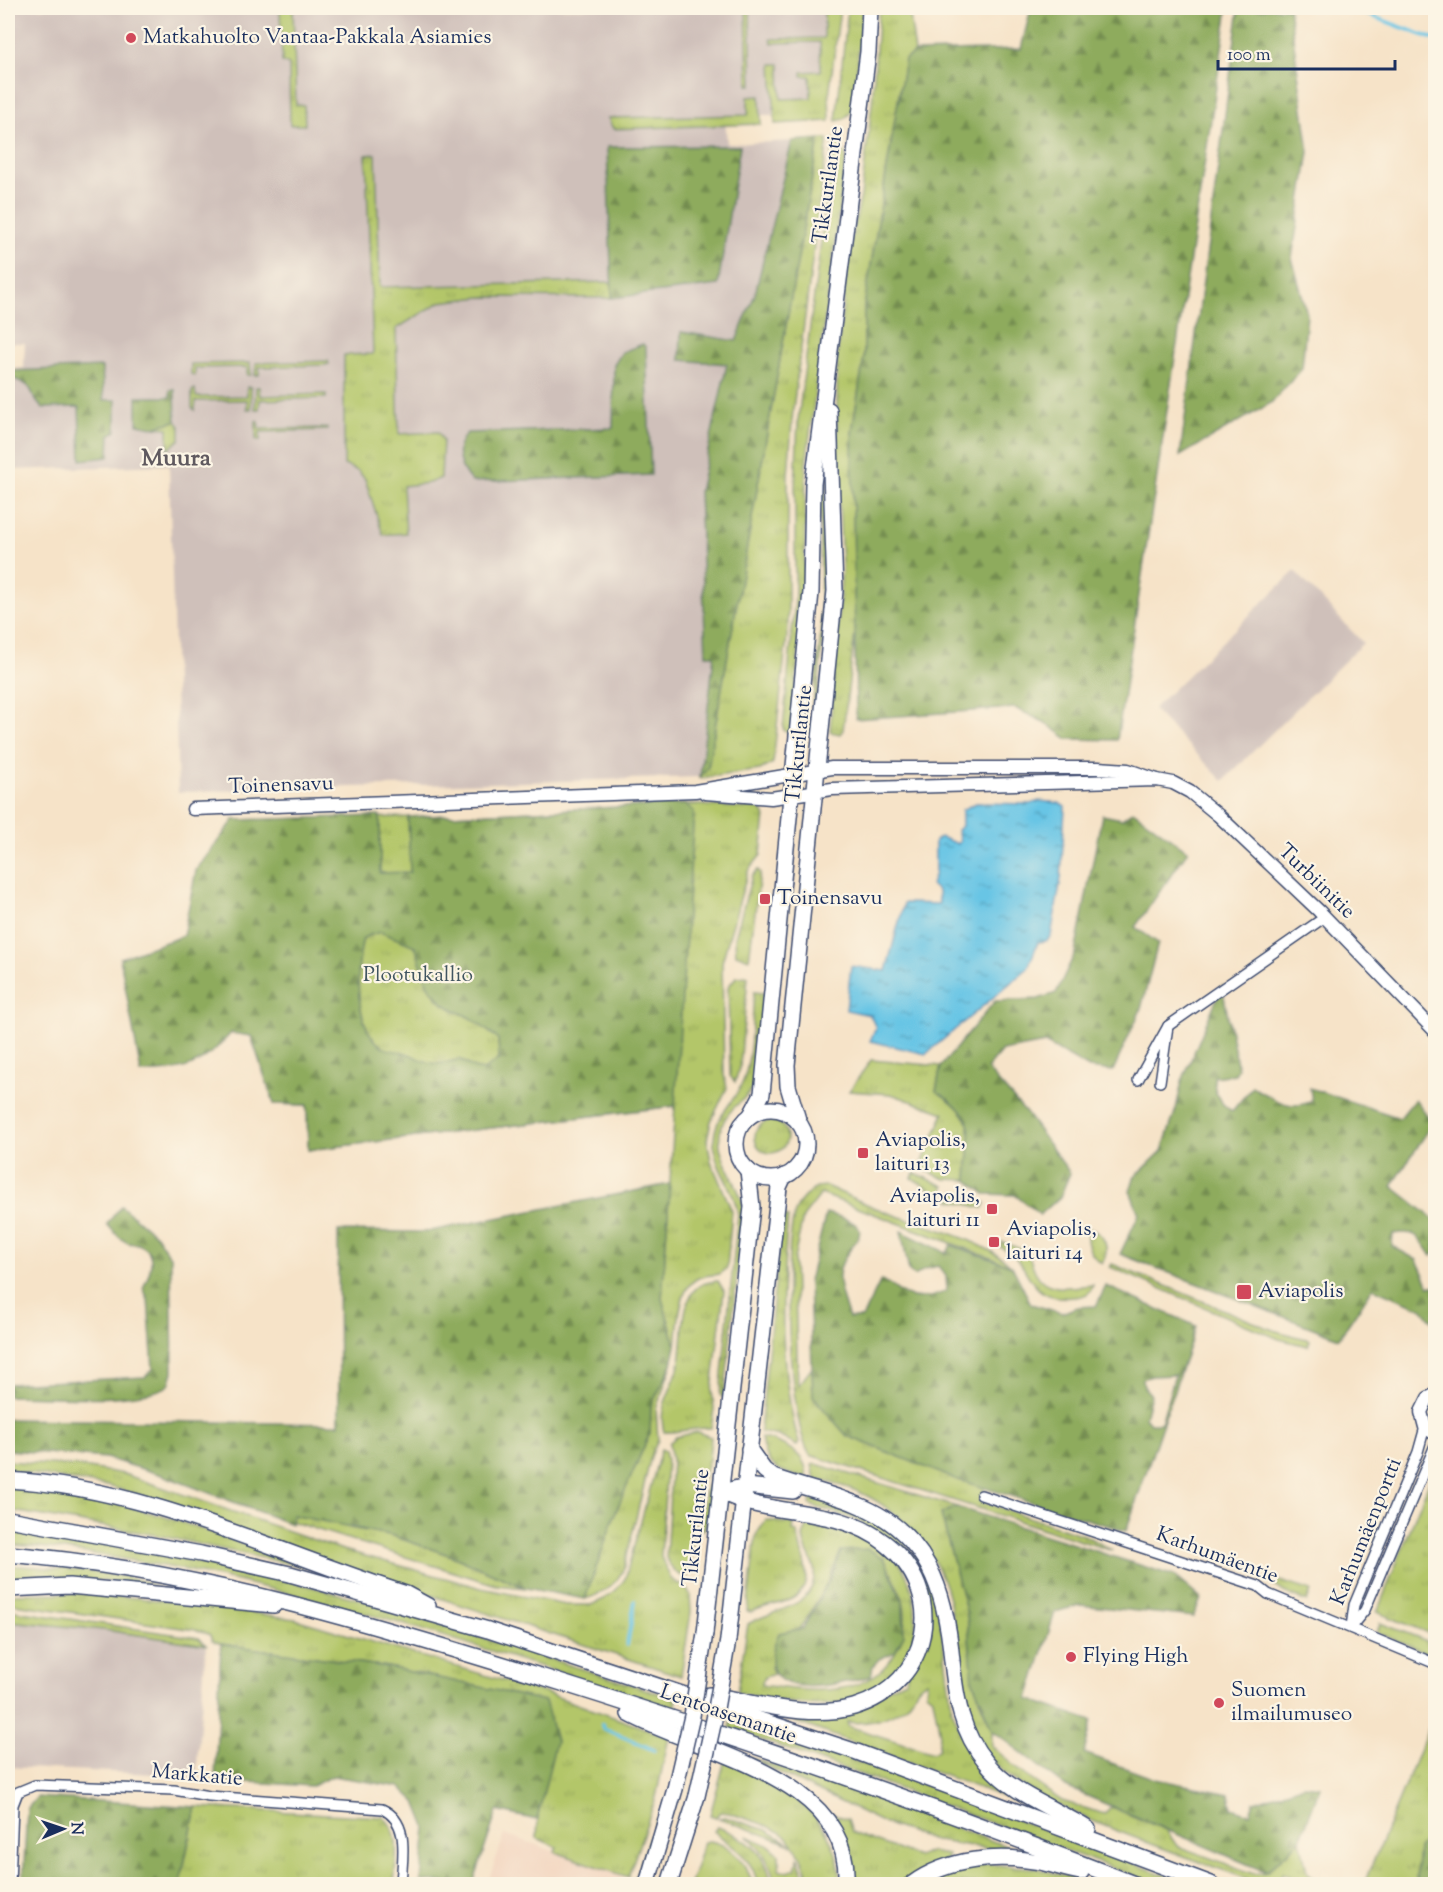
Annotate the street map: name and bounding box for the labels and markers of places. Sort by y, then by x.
place label: Matkahuolto Vantaa-Pakkala Asiamies [143,23,491,53]
marker: Matkahuolto Vantaa-Pakkala Asiamies [124,31,138,45]
place label: Toinensavu [777,884,882,914]
marker: Toinensavu [758,892,772,906]
place label: Aviapolis, laituri 13 [875,1126,966,1180]
marker: Aviapolis, laituri 13 [856,1146,870,1160]
place label: Aviapolis, laituri 11 [889,1182,980,1236]
marker: Aviapolis, laituri 11 [985,1202,999,1216]
place label: Aviapolis, laituri 14 [1006,1215,1097,1269]
marker: Aviapolis, laituri 14 [987,1235,1001,1249]
place label: Aviapolis [1258,1277,1343,1307]
marker: Aviapolis [1235,1283,1253,1301]
place label: Flying High [1083,1642,1189,1672]
marker: Flying High [1064,1650,1078,1664]
place label: Suomen ilmailumuseo [1231,1676,1352,1730]
marker: Suomen ilmailumuseo [1212,1696,1226,1710]

